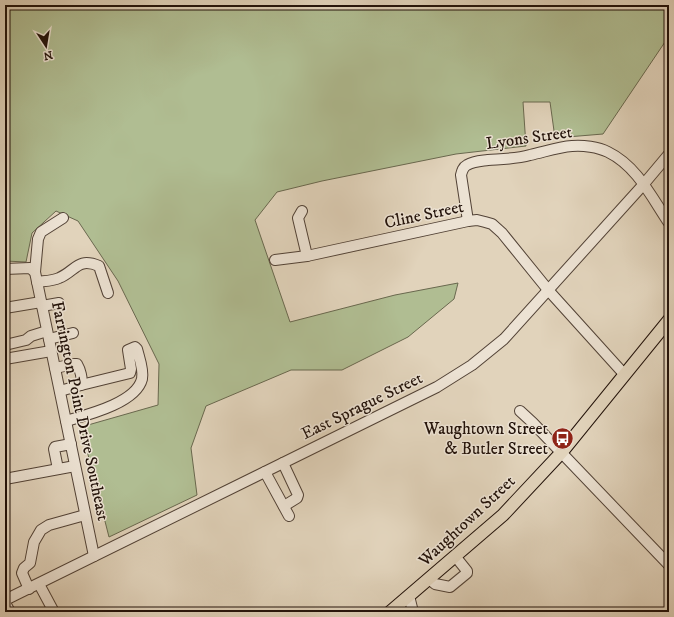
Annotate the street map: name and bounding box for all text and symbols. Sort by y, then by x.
north arrow [26,26,66,66]
text: N [42,47,54,63]
street label: Lyons Street [485,121,574,155]
street label: Cline Street [382,196,466,234]
street label: Farrington Point Drive Southeast [46,299,114,523]
street label: East Sprague Street [298,367,427,445]
place label: Waughtown Street & Butler Street [423,418,549,460]
bus stop icon: Waughtown Street & Butler Street [550,426,576,452]
street label: Waughtown Street [413,470,520,572]

